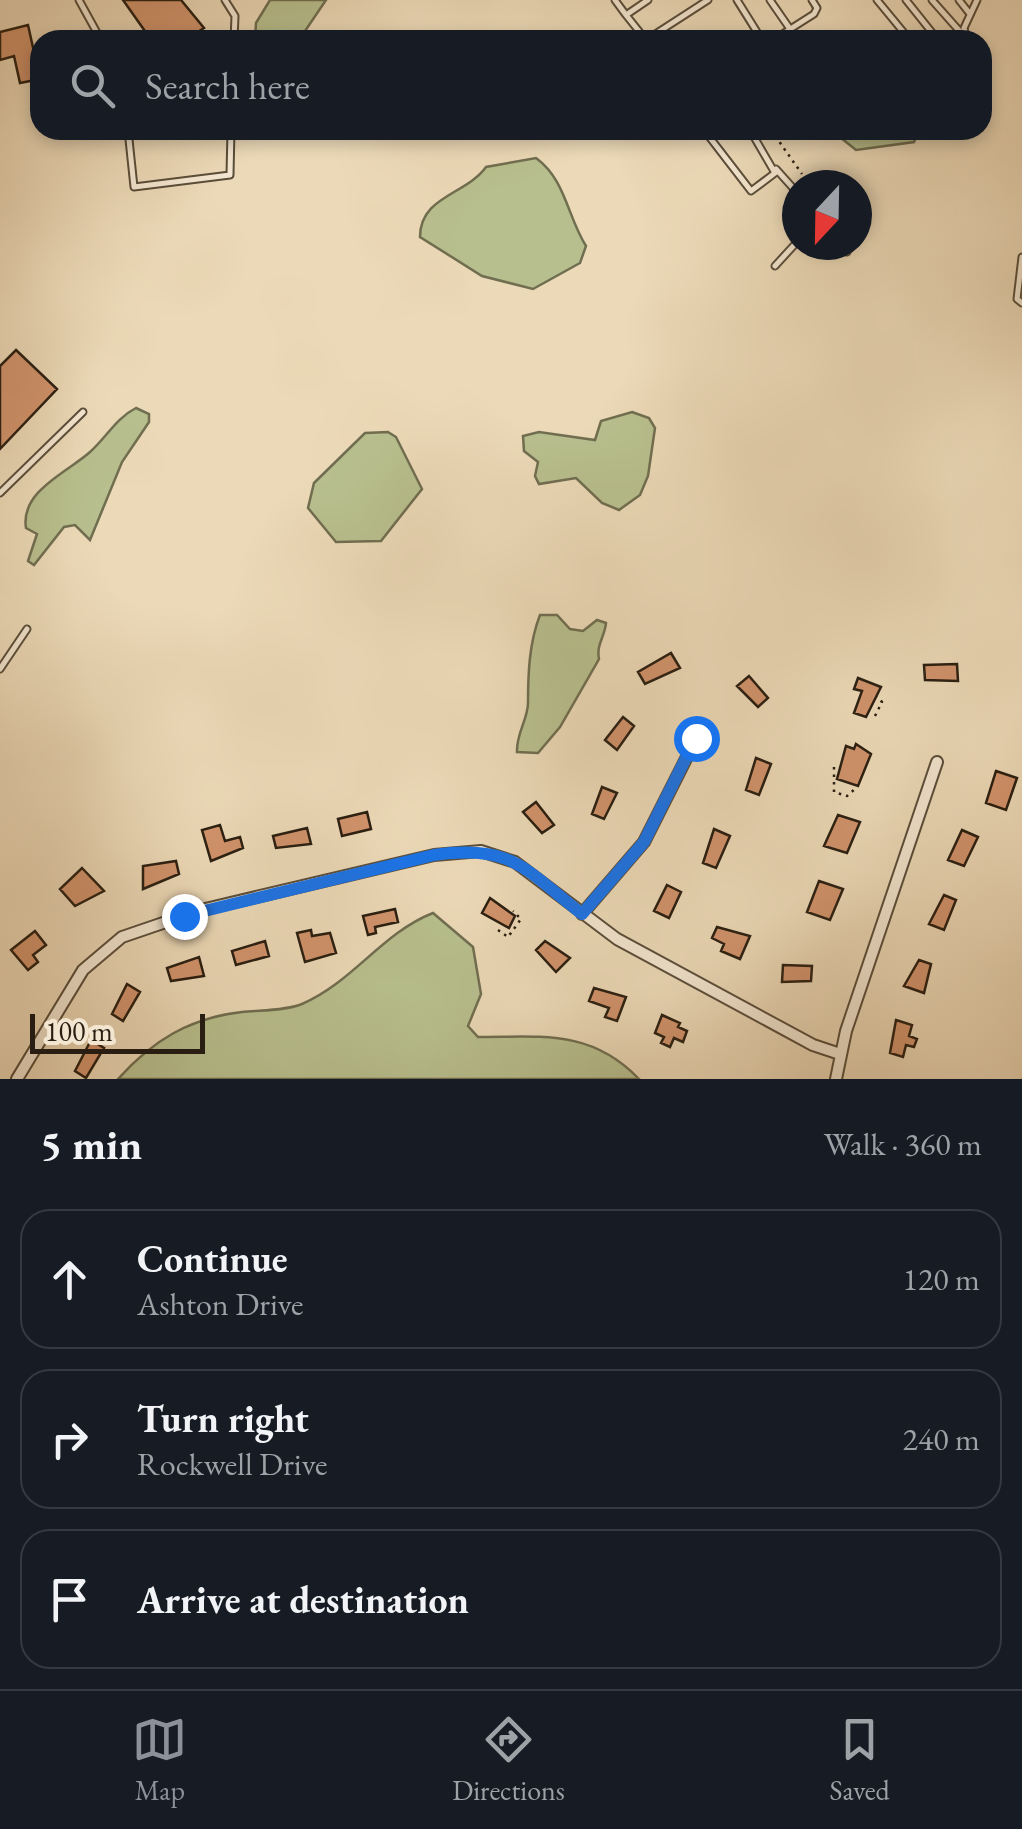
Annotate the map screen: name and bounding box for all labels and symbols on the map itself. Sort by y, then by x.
north arrow [782,170,872,260]
route start [674,716,720,762]
route end [162,894,208,940]
scale bar [30,1009,205,1054]

